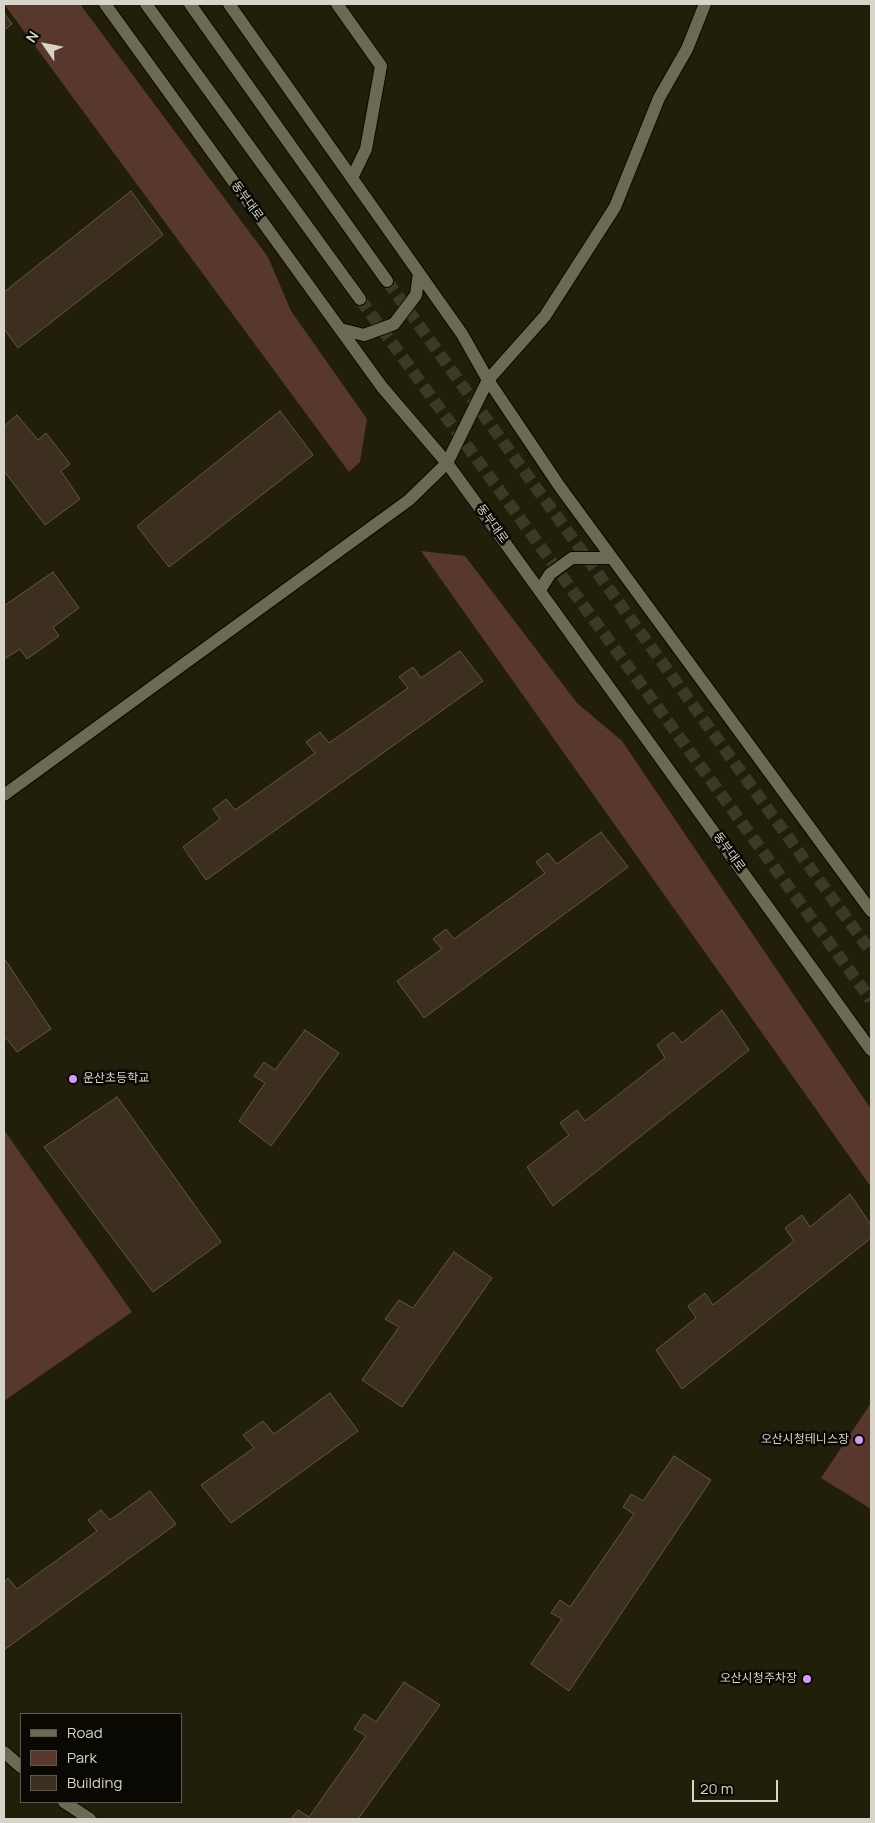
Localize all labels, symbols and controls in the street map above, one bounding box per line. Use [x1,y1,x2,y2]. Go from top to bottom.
north arrow [20,20,70,70]
text: N [21,27,43,46]
street label: 동부대로 [228,179,266,223]
street label: 동부대로 [473,502,511,546]
street label: 동부대로 [710,830,748,874]
place label: 운산초등학교 [83,1072,149,1086]
marker: 운산초등학교 [67,1073,79,1085]
place label: 오산시청테니스장 [761,1433,849,1447]
marker: 오산시청테니스장 [853,1434,865,1446]
place label: 오산시청주차장 [720,1672,797,1686]
marker: 오산시청주차장 [801,1673,813,1685]
legend [20,1713,182,1803]
text: Road [67,1722,103,1743]
text: Park [67,1747,97,1768]
scale bar [695,1770,781,1802]
text: Building [67,1772,122,1793]
text: 20 m [700,1778,733,1799]

